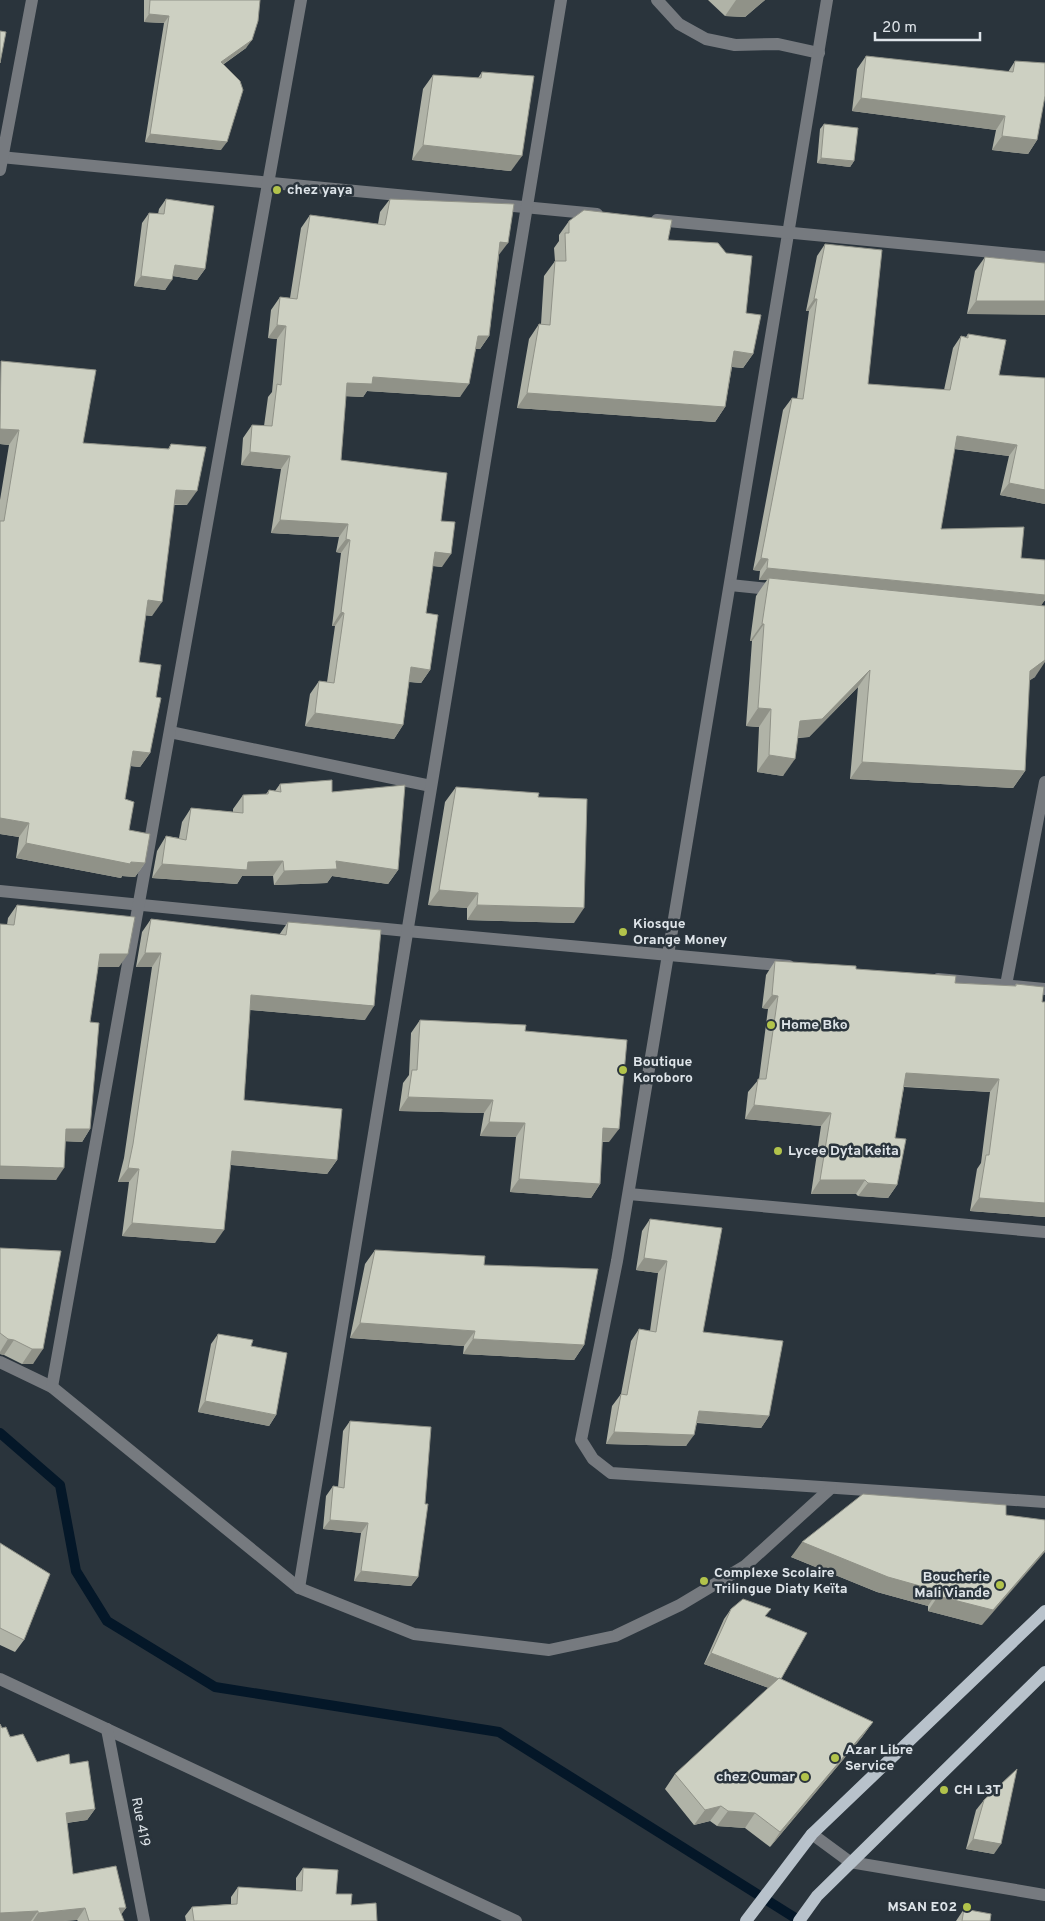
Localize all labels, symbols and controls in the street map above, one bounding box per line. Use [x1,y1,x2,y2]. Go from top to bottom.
scale bar [875,10,980,42]
text: 20 m [882,19,917,38]
place label: chez yaya [287,182,352,199]
marker: chez yaya [271,184,283,196]
place label: Kiosque Orange Money [633,916,727,949]
marker: Kiosque Orange Money [617,926,629,938]
place label: Home Bko [781,1017,848,1034]
marker: Home Bko [765,1019,777,1031]
place label: Boutique Koroboro [633,1054,693,1087]
marker: Boutique Koroboro [617,1064,629,1076]
place label: Lycee Dyta Keita [788,1143,899,1160]
marker: Lycee Dyta Keita [772,1145,784,1157]
place label: Complexe Scolaire Trilingue Diaty Keïta [714,1565,848,1598]
place label: Boucherie Mali Viande [914,1569,990,1602]
marker: Complexe Scolaire Trilingue Diaty Keïta [698,1575,710,1587]
marker: Boucherie Mali Viande [994,1579,1006,1591]
place label: Azar Libre Service [845,1742,913,1775]
marker: Azar Libre Service [829,1752,841,1764]
place label: chez Oumar [716,1769,795,1786]
marker: chez Oumar [799,1771,811,1783]
place label: CH L3T [954,1782,1001,1799]
marker: CH L3T [938,1784,950,1796]
street label: Rue 419 [127,1796,153,1848]
place label: MSAN E02 [887,1899,957,1916]
marker: MSAN E02 [961,1901,973,1913]

